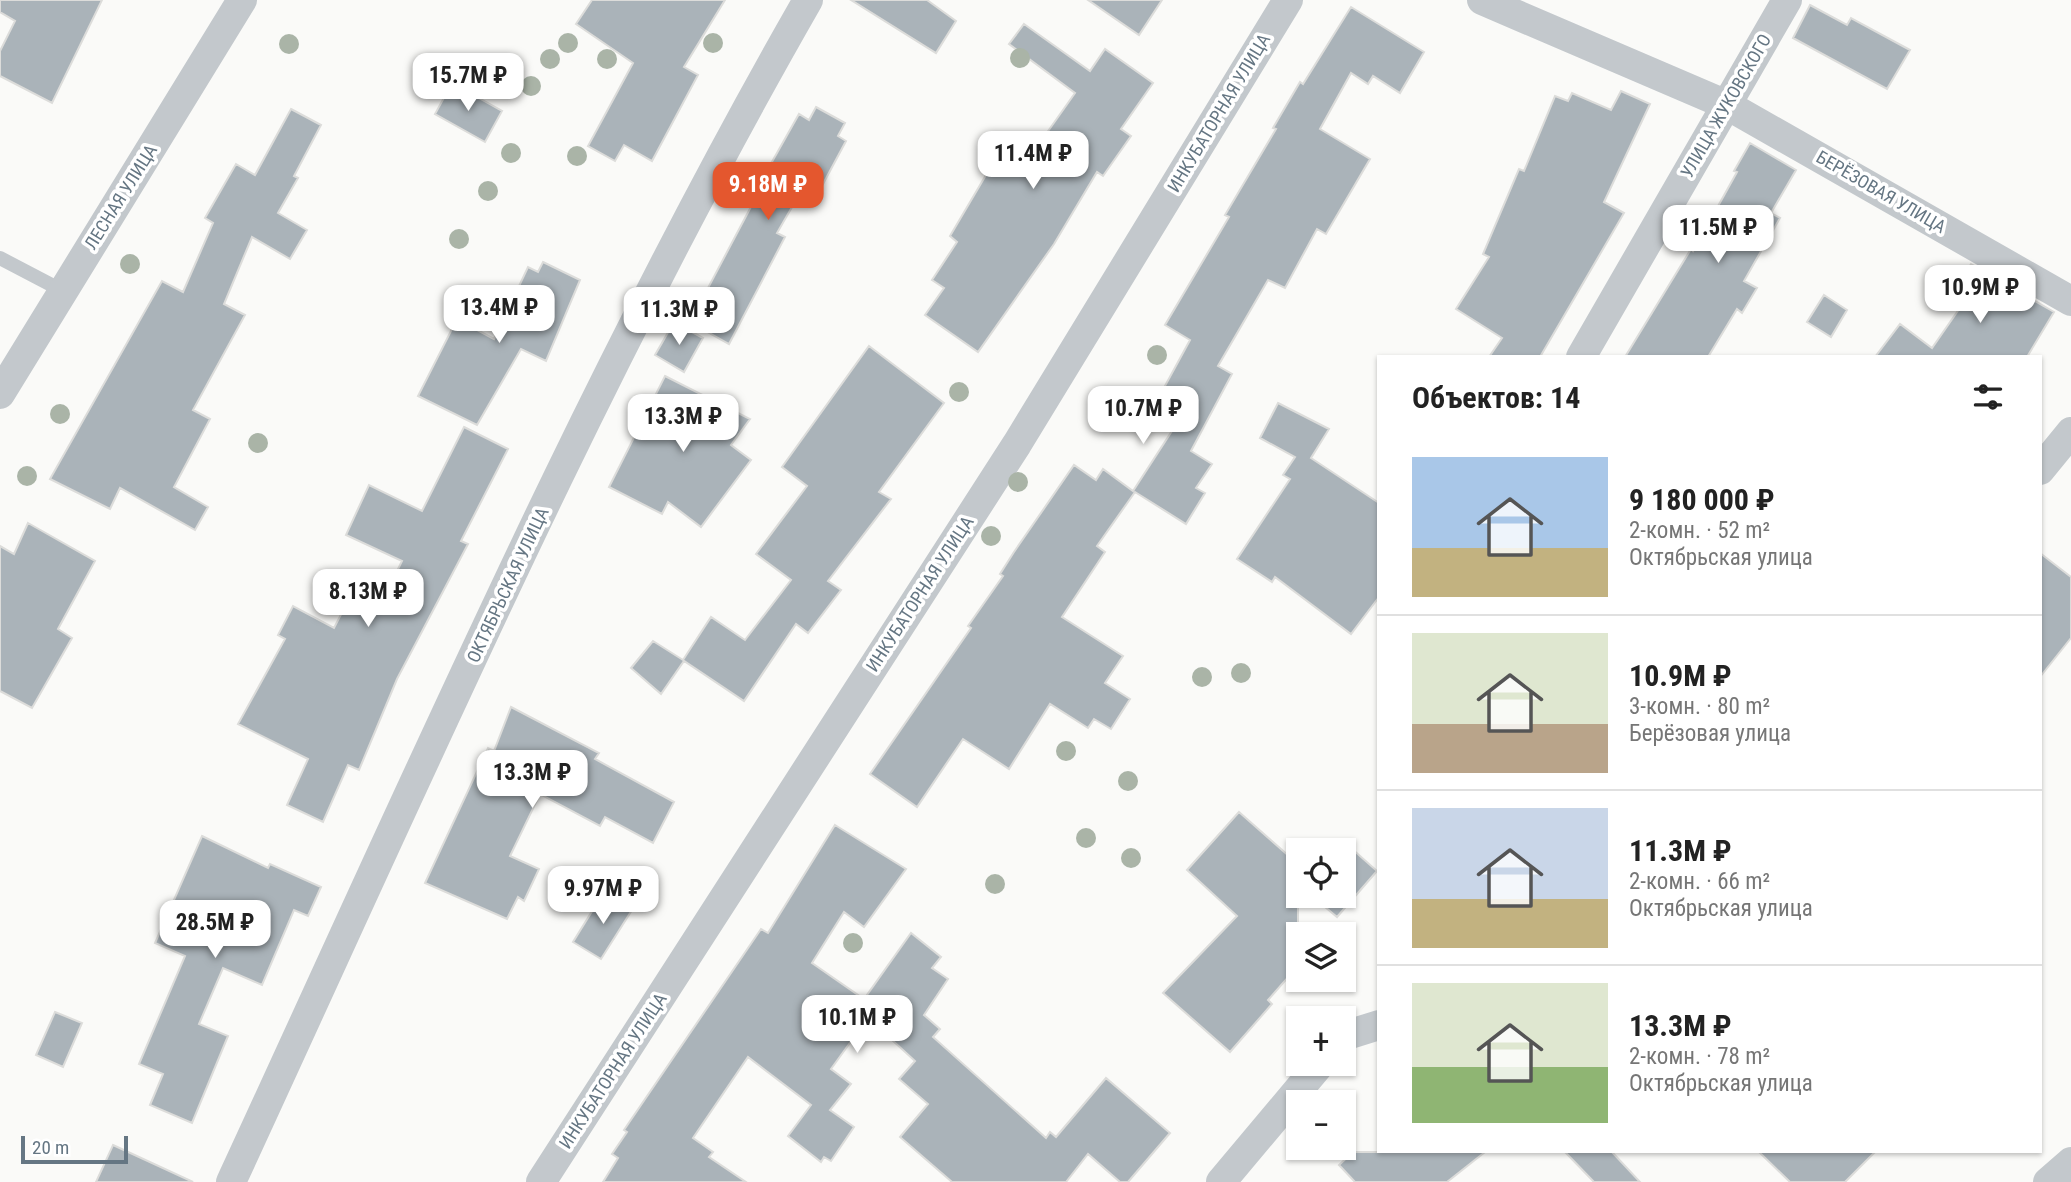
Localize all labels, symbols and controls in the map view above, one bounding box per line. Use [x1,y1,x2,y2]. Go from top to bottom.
street label: ИНКУБАТОРНАЯ УЛИЦА [1163,29,1274,196]
street label: УЛИЦА ЖУКОВСКОГО [1676,30,1775,181]
pin: 15.7M ₽ [403,54,533,113]
text: 15.7M ₽ [429,62,507,89]
pin: 11.4M ₽ [968,132,1098,191]
street label: ЛЕСНАЯ УЛИЦА [80,140,162,253]
text: 11.4M ₽ [994,140,1072,167]
street label: БЕРЁЗОВАЯ УЛИЦА [1813,146,1950,237]
pin: 9.18M ₽ [703,162,833,222]
text: 9.18M ₽ [729,171,807,198]
pin: 11.5M ₽ [1653,205,1783,265]
text: 11.5M ₽ [1679,214,1757,241]
pin: 10.9M ₽ [1915,266,2045,325]
text: 10.9M ₽ [1941,274,2019,301]
pin: 13.4M ₽ [434,286,564,345]
pin: 11.3M ₽ [614,288,744,347]
text: 13.4M ₽ [460,294,538,321]
text: 11.3M ₽ [640,296,718,323]
icon: filters [1969,378,2007,416]
text: Объектов: 14 [1412,380,1580,415]
pin: 10.7M ₽ [1078,386,1208,446]
pin: 13.3M ₽ [618,394,748,454]
text: 10.7M ₽ [1104,395,1182,422]
text: 13.3M ₽ [644,403,722,430]
text: 9 180 000 ₽ [1629,482,1775,517]
icon: home [1468,485,1552,569]
street label: ОКТЯБРЬСКАЯ УЛИЦА [462,503,553,666]
street label: ИНКУБАТОРНАЯ УЛИЦА [861,512,978,675]
text: 2-комн. · 52 m² [1629,517,1770,544]
text: Октябрьская улица [1629,544,1813,571]
pin: 8.13M ₽ [303,570,433,629]
text: 8.13M ₽ [329,578,407,605]
text: 10.9M ₽ [1629,658,1732,693]
icon: home [1468,661,1552,745]
text: 3-комн. · 80 m² [1629,693,1770,720]
text: Берёзовая улица [1629,720,1791,747]
pin: 13.3M ₽ [467,750,597,810]
text: 13.3M ₽ [493,759,571,786]
text: 11.3M ₽ [1629,833,1732,868]
icon: home [1468,836,1552,920]
map controls [1286,838,1356,1160]
button: locate [1286,838,1356,908]
pin: 9.97M ₽ [538,866,668,926]
text: 2-комн. · 66 m² [1629,868,1770,895]
text: 9.97M ₽ [564,875,642,902]
text: Октябрьская улица [1629,895,1813,922]
pin: 28.5M ₽ [150,900,280,960]
text: 28.5M ₽ [176,909,254,936]
button: layers [1286,922,1356,992]
street label: ИНКУБАТОРНАЯ УЛИЦА [554,989,671,1152]
pin: 10.1M ₽ [792,996,922,1055]
text: 10.1M ₽ [818,1004,896,1031]
button: + [1286,1006,1356,1076]
text: 13.3M ₽ [1629,1008,1732,1043]
icon: home [1468,1011,1552,1095]
text: 2-комн. · 78 m² [1629,1043,1770,1070]
text: Октябрьская улица [1629,1070,1813,1097]
button: − [1286,1090,1356,1160]
scale bar [21,1133,128,1165]
text: 20 m [32,1136,69,1159]

